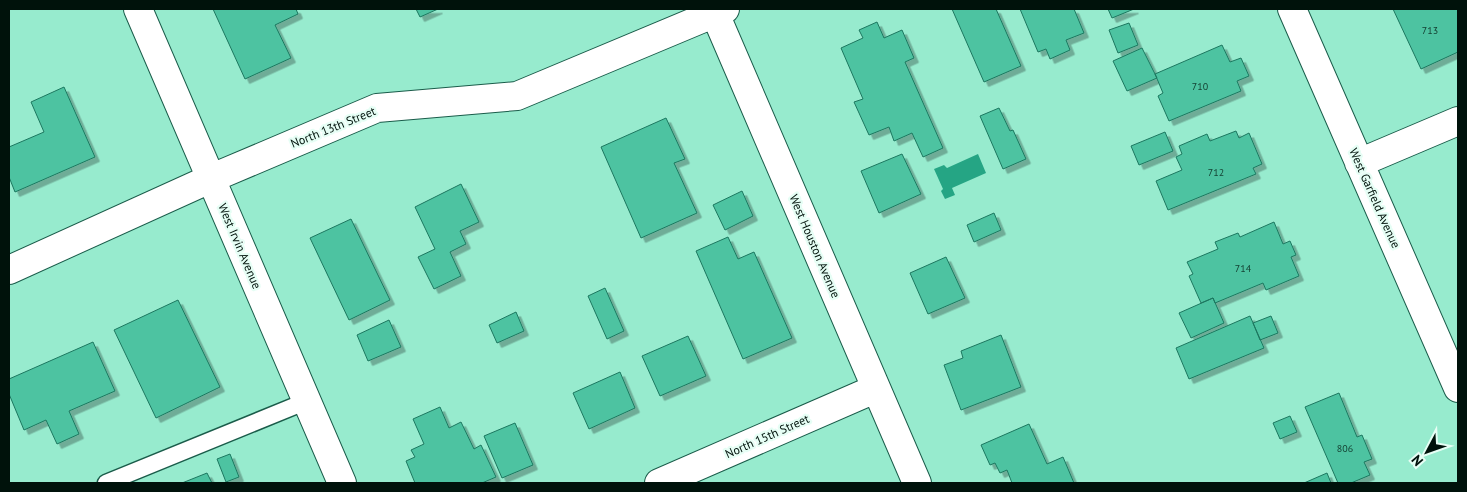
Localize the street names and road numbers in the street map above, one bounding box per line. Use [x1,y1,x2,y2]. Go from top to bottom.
street label: North 13th Street [288,103,378,151]
street label: West Garfield Avenue [1346,146,1404,250]
street label: West Houston Avenue [786,192,844,300]
street label: West Irvin Avenue [215,201,265,291]
street label: North 15th Street [723,411,811,461]

